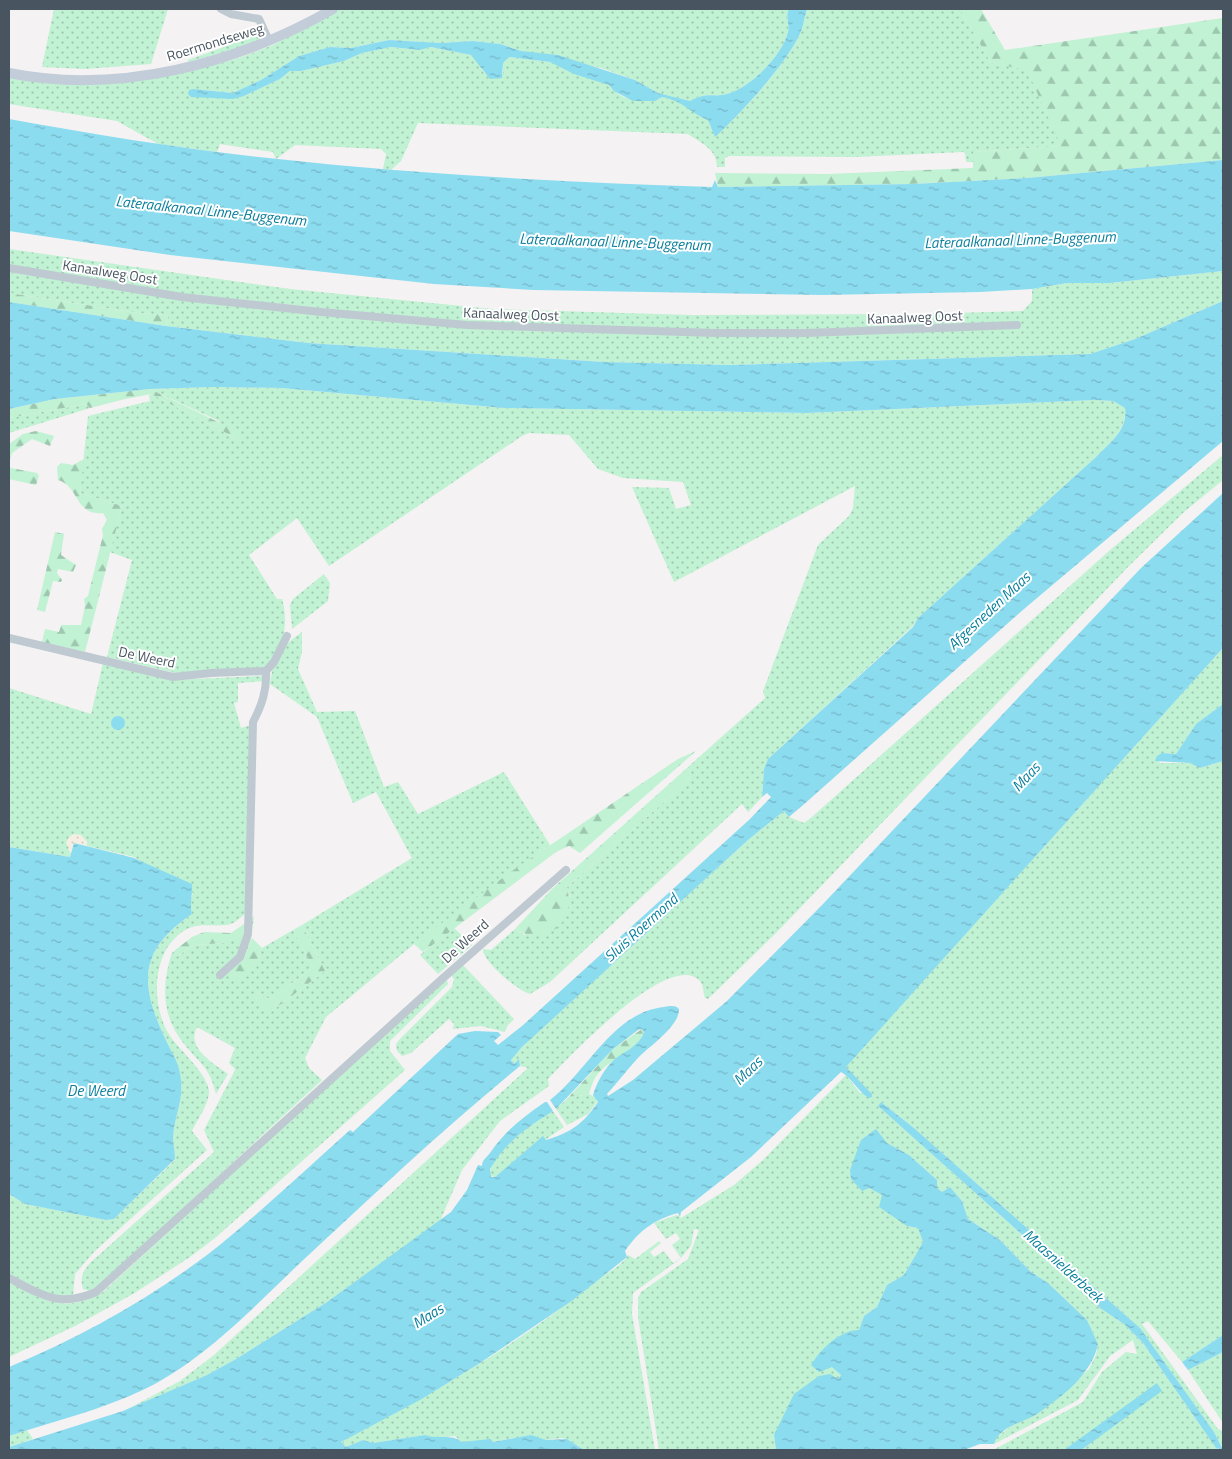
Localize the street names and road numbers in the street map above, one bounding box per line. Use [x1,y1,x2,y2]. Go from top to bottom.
street label: Roermondseweg [164,17,266,66]
street label: Kanaalweg Oost [61,254,159,289]
street label: Kanaalweg Oost [463,301,559,326]
street label: Kanaalweg Oost [867,304,963,329]
street label: De Weerd [117,640,177,673]
street label: De Weerd [436,914,493,968]

